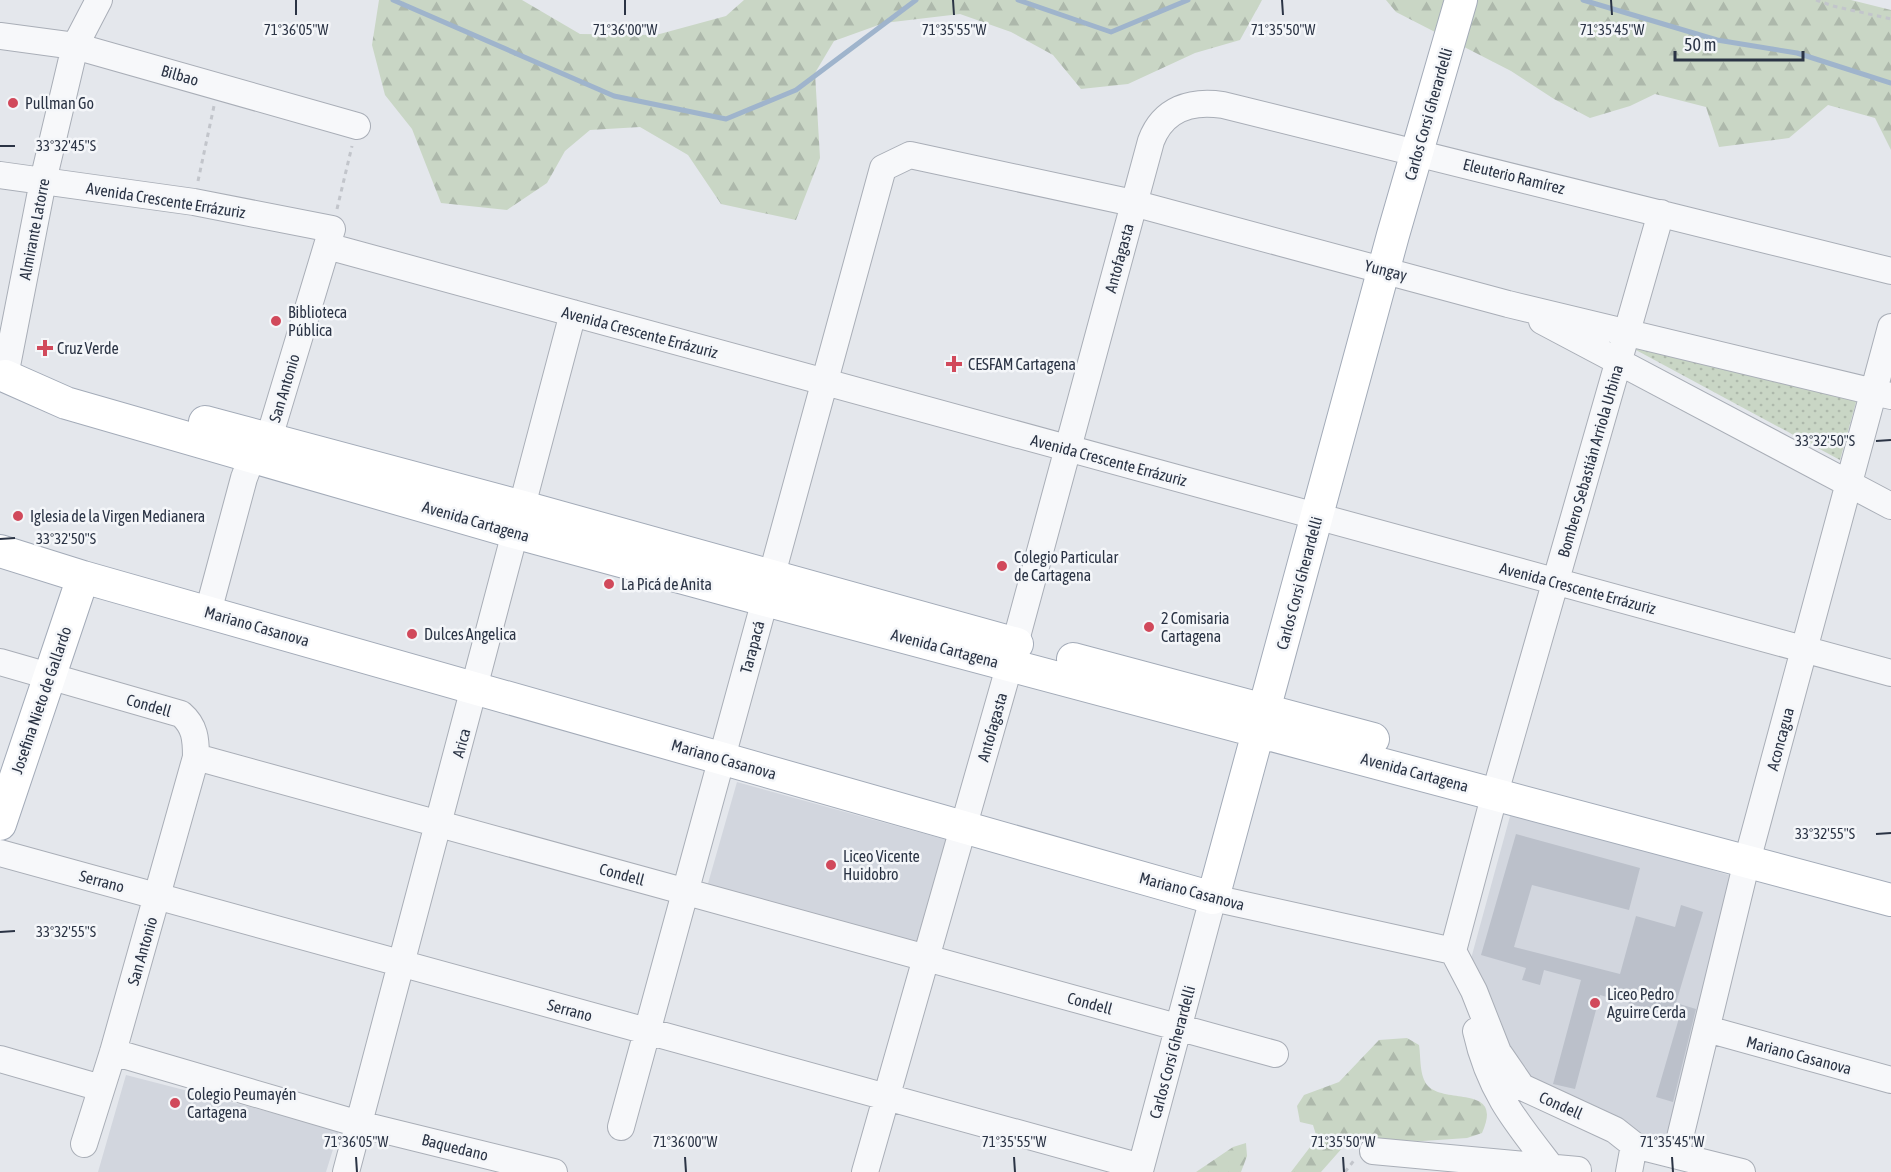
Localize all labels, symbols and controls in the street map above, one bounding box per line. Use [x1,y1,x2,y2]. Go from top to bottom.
text: 71°36'05"W [264,21,328,38]
text: 71°36'00"W [593,21,657,38]
text: 71°35'55"W [922,21,986,38]
text: 71°35'50"W [1251,21,1315,38]
text: 71°35'45"W [1580,21,1644,38]
scale bar [1675,24,1802,62]
text: 50 m [1684,34,1716,55]
street label: Carlos Corsi Gherardelli [1400,46,1456,182]
street label: Bilbao [159,61,201,89]
place label: Pullman Go [25,94,94,112]
marker: Pullman Go [6,96,20,110]
text: 33°32'45"S [36,137,96,154]
street label: Eleuterio Ramírez [1461,155,1567,197]
street label: Almirante Latorre [15,177,53,281]
street label: Avenida Crescente Errázuriz [85,179,247,222]
street label: Antofagasta [1101,221,1138,295]
street label: Yungay [1363,256,1410,285]
street label: Avenida Crescente Errázuriz [560,302,720,362]
place label: Biblioteca Pública [288,303,347,339]
marker: Biblioteca Pública [269,314,283,328]
place label: Cruz Verde [57,339,119,357]
marker: Cruz Verde [38,341,52,355]
street label: San Antonio [265,352,303,424]
marker: CESFAM Cartagena [945,355,963,373]
place label: CESFAM Cartagena [968,355,1076,374]
street label: Bombero Sebastián Arriola Urbina [1554,363,1626,559]
street label: Avenida Crescente Errázuriz [1029,430,1189,490]
text: 33°32'50"S [1795,432,1855,449]
street label: Avenida Cartagena [420,497,532,546]
place label: Iglesia de la Virgen Medianera [30,507,205,526]
marker: Iglesia de la Virgen Medianera [11,509,25,523]
street label: Carlos Corsi Gherardelli [1273,515,1325,651]
text: 33°32'50"S [36,530,96,547]
place label: Colegio Particular de Cartagena [1014,548,1118,585]
street label: Avenida Crescente Errázuriz [1498,558,1658,618]
marker: Colegio Particular de Cartagena [995,559,1009,573]
place label: La Picá de Anita [621,575,712,593]
marker: La Picá de Anita [602,577,616,591]
street label: Mariano Casanova [203,602,311,650]
place label: 2 Comisaria Cartagena [1161,609,1230,646]
street label: Tarapacá [736,619,769,675]
marker: 2 Comisaria Cartagena [1142,620,1156,634]
street label: Josefina Nieto de Gallardo [7,624,75,776]
place label: Dulces Angelica [424,625,517,644]
street label: Avenida Cartagena [889,625,1001,672]
marker: Dulces Angelica [405,627,419,641]
street label: Condell [125,690,174,720]
street label: Antofagasta [974,690,1011,764]
street label: Aconcagua [1763,706,1798,773]
street label: Arica [448,726,474,760]
street label: Mariano Casanova [670,735,778,783]
street label: Avenida Cartagena [1359,749,1471,796]
text: 33°32'55"S [1795,825,1855,842]
place label: Liceo Vicente Huidobro [843,847,920,883]
marker: Liceo Vicente Huidobro [824,858,838,872]
street label: Condell [598,859,647,889]
street label: Serrano [78,866,126,896]
street label: Mariano Casanova [1137,868,1247,914]
street label: San Antonio [124,915,160,987]
text: 33°32'55"S [36,923,96,940]
street label: Carlos Corsi Gherardelli [1146,984,1198,1120]
place label: Liceo Pedro Aguirre Cerda [1607,985,1686,1022]
street label: Condell [1066,988,1115,1018]
street label: Serrano [546,995,594,1025]
marker: Liceo Pedro Aguirre Cerda [1588,996,1602,1010]
street label: Mariano Casanova [1744,1032,1854,1078]
place label: Colegio Peumayén Cartagena [187,1085,296,1122]
street label: Condell [1536,1087,1586,1123]
marker: Colegio Peumayén Cartagena [168,1096,182,1110]
street label: Baquedano [420,1130,490,1165]
text: 71°36'05"W [324,1133,388,1150]
text: 71°36'00"W [653,1133,717,1150]
text: 71°35'55"W [982,1133,1046,1150]
text: 71°35'50"W [1311,1133,1375,1150]
text: 71°35'45"W [1640,1133,1704,1150]

